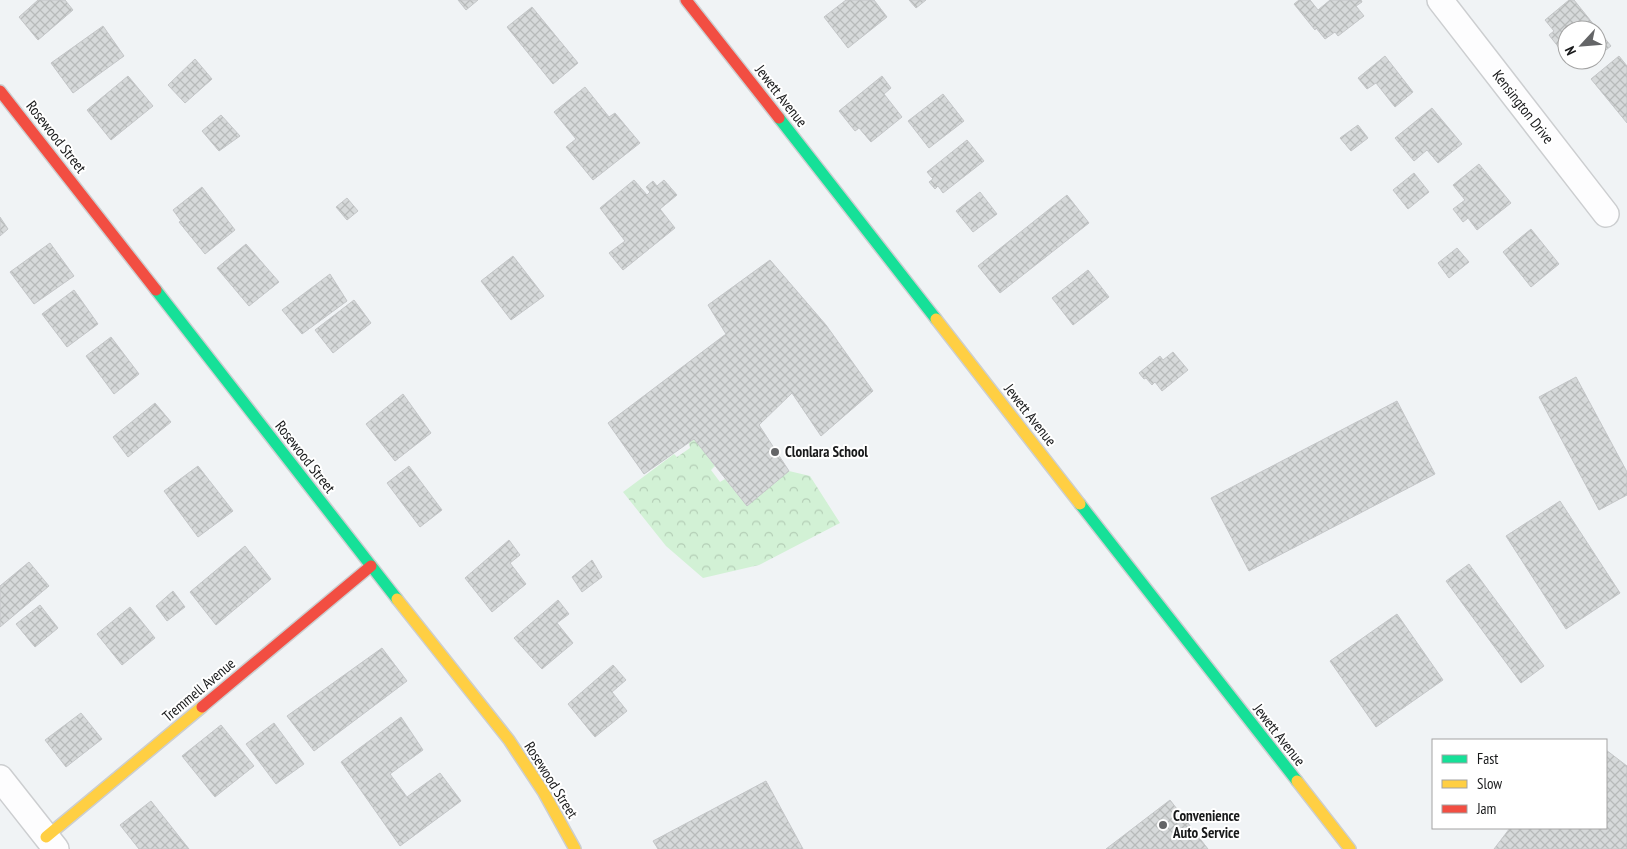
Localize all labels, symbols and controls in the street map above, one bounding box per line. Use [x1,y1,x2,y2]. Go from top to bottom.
north arrow [1557,20,1607,70]
text: N [1561,43,1580,58]
street label: Jewett Avenue [751,60,812,131]
street label: Kensington Drive [1489,66,1558,147]
street label: Rosewood Street [22,97,91,177]
street label: Jewett Avenue [1000,379,1061,450]
street label: Rosewood Street [271,417,340,497]
place label: Clonlara School [785,442,868,461]
marker: Clonlara School [769,446,781,458]
street label: Tremmell Avenue [158,654,239,726]
street label: Jewett Avenue [1249,699,1310,770]
street label: Rosewood Street [520,738,582,822]
legend [1432,739,1607,829]
text: Fast [1477,749,1498,768]
text: Slow [1477,774,1502,793]
text: Jam [1476,799,1496,818]
place label: Convenience Auto Service [1172,806,1240,842]
marker: Convenience Auto Service [1157,819,1169,831]

